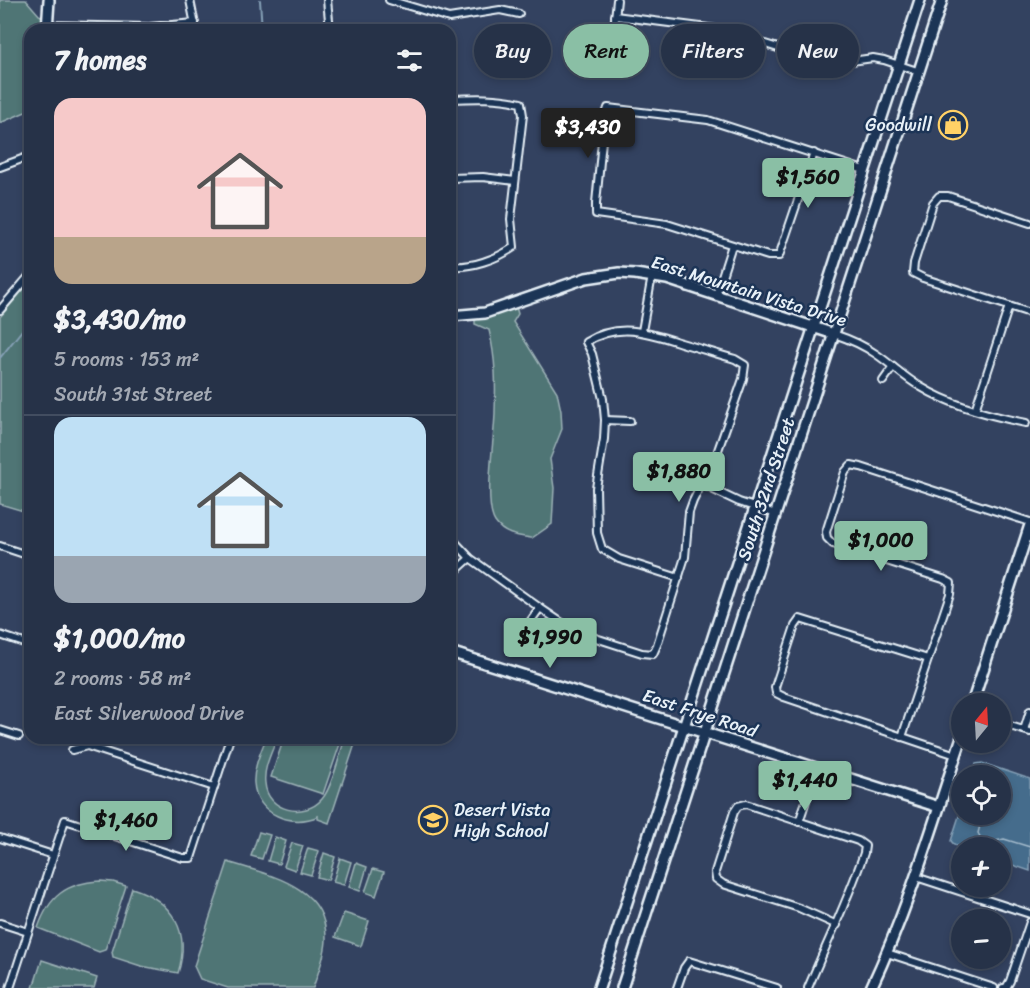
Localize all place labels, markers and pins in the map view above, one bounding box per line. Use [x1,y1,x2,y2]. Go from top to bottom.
pin: $3,430 [539,108,637,159]
place label: Goodwill [865,109,933,141]
shop icon: Goodwill [937,109,969,141]
pin: $1,560 [759,158,857,209]
pin: $1,880 [630,452,728,503]
pin: $1,000 [832,521,930,572]
pin: $1,990 [501,618,599,669]
pin: $1,440 [756,761,854,812]
place label: Desert Vista High School [454,794,551,847]
pin: $1,460 [77,801,175,852]
school or university icon: Desert Vista High School [417,804,449,836]

